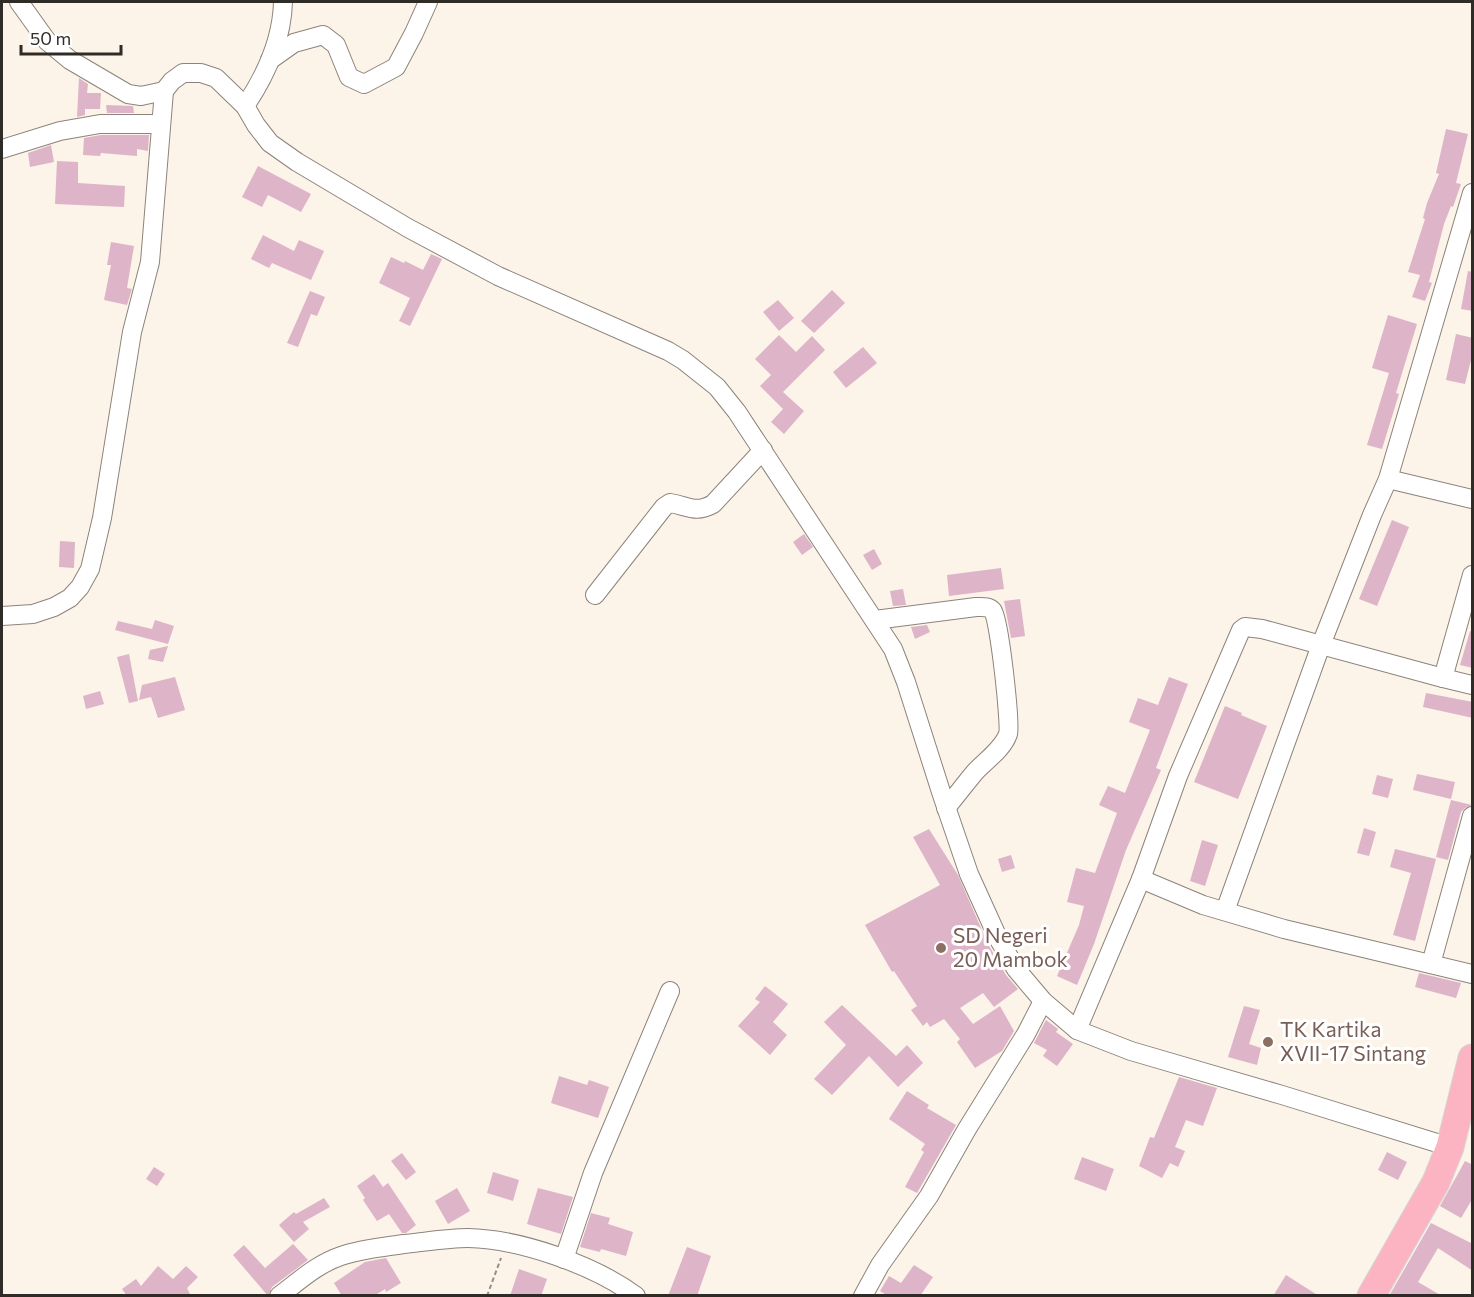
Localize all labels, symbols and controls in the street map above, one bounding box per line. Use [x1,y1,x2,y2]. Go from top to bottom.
scale bar [21,18,122,56]
text: 50 m [30,27,71,49]
place label: SD Negeri 20 Mambok [953,922,1068,971]
marker: SD Negeri 20 Mambok [934,941,948,955]
place label: TK Kartika XVII-17 Sintang [1280,1016,1426,1065]
marker: TK Kartika XVII-17 Sintang [1261,1035,1275,1049]

